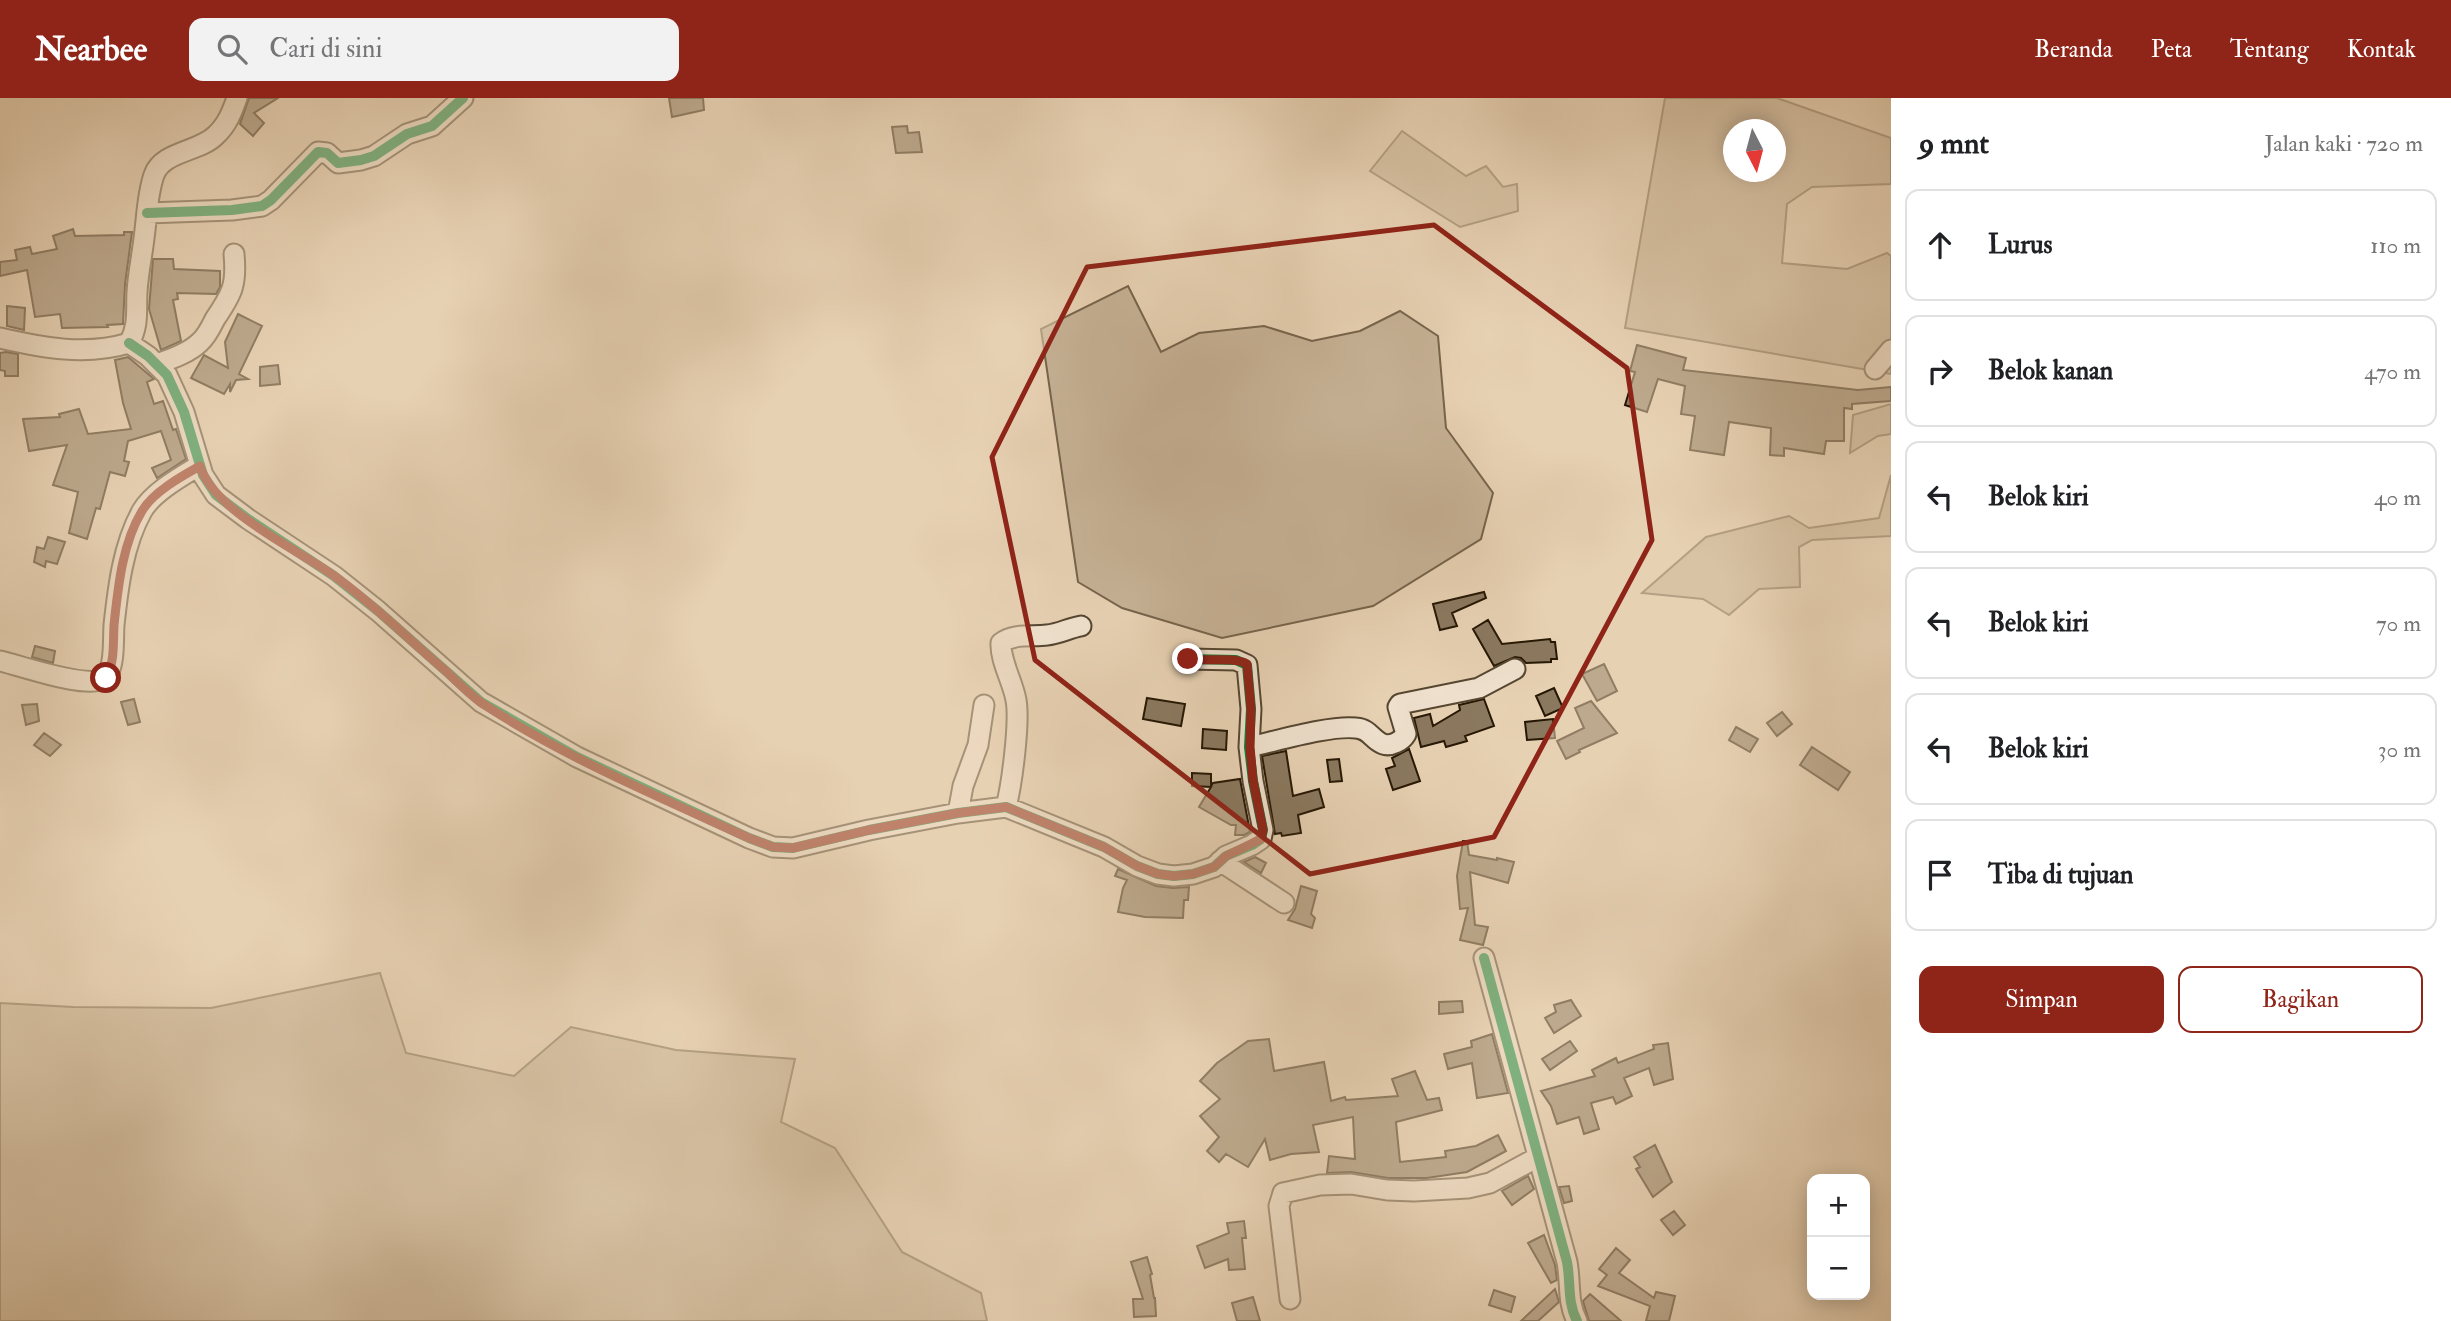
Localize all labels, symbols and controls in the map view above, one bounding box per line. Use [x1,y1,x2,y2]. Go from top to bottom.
search box [189,18,679,81]
text: Nearbee [35,29,147,70]
icon: search [213,30,251,68]
text: Cari di sini [269,33,382,65]
text: Beranda [2034,34,2113,65]
text: Peta [2151,34,2192,65]
text: Tentang [2230,34,2309,65]
text: Kontak [2347,34,2416,65]
north arrow [1723,119,1786,182]
text: 9 mnt [1919,125,1989,162]
text: Jalan kaki · 720 m [2264,129,2423,158]
icon: ahead [1921,226,1959,264]
text: Lurus [1988,229,2052,261]
text: 110 m [2370,231,2421,260]
icon: right [1921,352,1959,390]
text: Belok kanan [1988,355,2113,387]
text: 470 m [2364,357,2421,386]
icon: left [1921,478,1959,516]
text: Belok kiri [1988,481,2089,513]
text: 40 m [2374,483,2421,512]
icon: left [1921,604,1959,642]
text: Belok kiri [1988,607,2089,639]
text: 70 m [2376,609,2421,638]
route end [1172,643,1203,674]
route start [90,662,121,693]
icon: left [1921,730,1959,768]
text: Belok kiri [1988,733,2089,765]
text: 30 m [2378,735,2421,764]
icon: arrive [1921,856,1959,894]
text: Tiba di tujuan [1988,859,2133,891]
button: Simpan [1919,966,2164,1033]
button: Bagikan [2178,966,2423,1033]
map controls [1807,1174,1870,1300]
button: + [1807,1174,1870,1237]
button: − [1807,1237,1870,1300]

